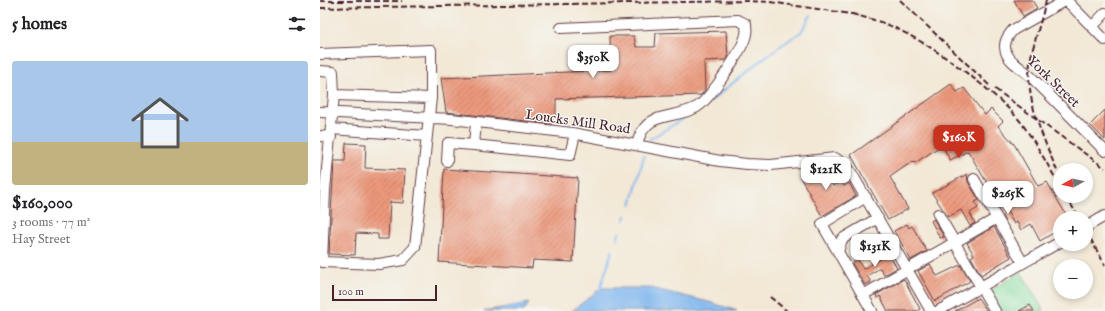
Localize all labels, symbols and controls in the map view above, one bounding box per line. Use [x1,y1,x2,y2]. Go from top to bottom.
icon: filters [286,13,308,35]
text: 5 homes [12,14,67,35]
pin: $350K [565,45,621,79]
text: $350K [577,49,609,66]
street label: York Street [1023,52,1084,111]
icon: home [124,87,196,159]
street label: Loucks Mill Road [524,106,632,138]
pin: $160K [931,125,987,159]
text: $160K [942,129,976,146]
pin: $121K [798,157,854,191]
text: $121K [810,161,842,178]
north arrow [1053,163,1093,203]
map controls [1053,163,1093,299]
pin: $265K [980,181,1036,215]
text: $265K [992,185,1024,202]
text: $160,000 [12,193,73,214]
button: + [1053,211,1093,251]
text: 3 rooms · 77 m² [12,214,90,231]
text: Hay Street [12,231,70,248]
pin: $131K [847,234,903,268]
text: $131K [859,238,891,255]
button: − [1053,259,1093,299]
scale bar [332,283,437,302]
text: 100 m [338,285,364,299]

